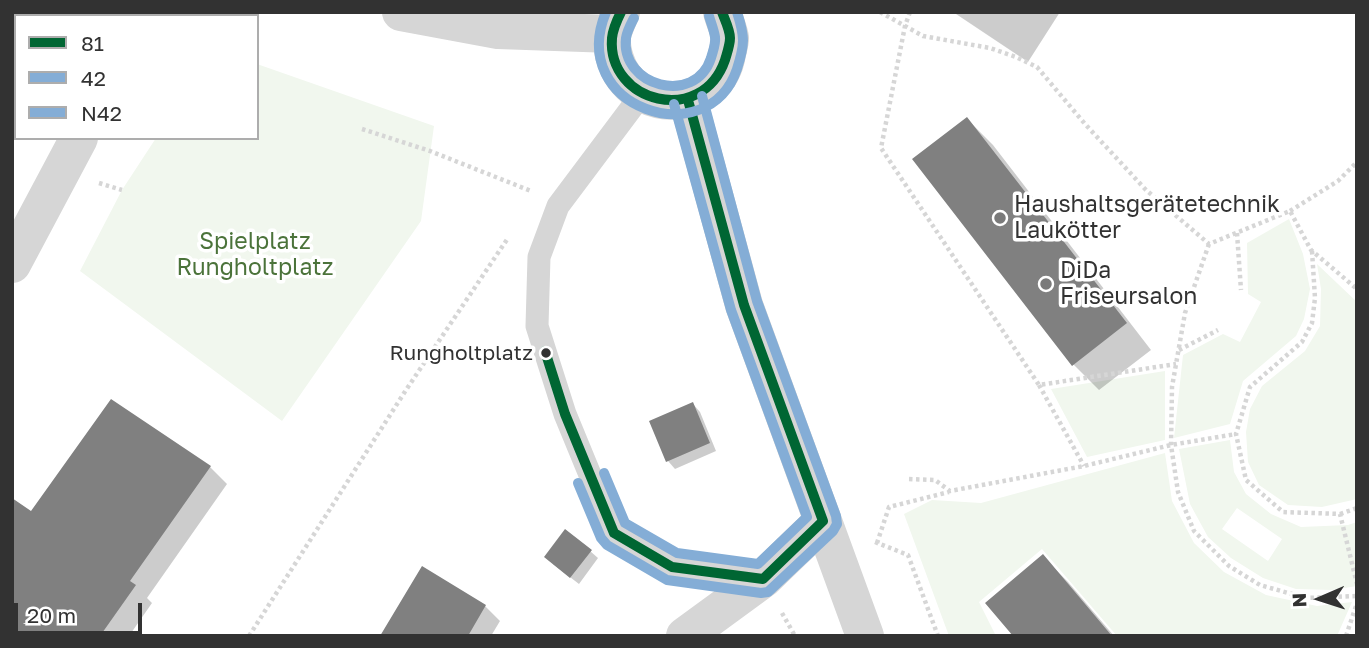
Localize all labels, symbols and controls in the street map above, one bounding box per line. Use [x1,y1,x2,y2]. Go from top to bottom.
legend [14,14,259,140]
text: 81 [81,30,104,56]
text: 42 [81,65,106,91]
text: N42 [81,100,122,126]
place label: Haushaltsgerätetechnik Laukötter [1014,191,1280,245]
marker: Haushaltsgerätetechnik Laukötter [992,210,1008,226]
park label: Spielplatz Rungholtplatz [176,228,334,282]
place label: DiDa Friseursalon [1060,257,1197,311]
marker: DiDa Friseursalon [1038,276,1054,292]
place label: Rungholtplatz [390,340,533,366]
marker: Rungholtplatz [539,346,553,360]
north arrow [1285,564,1355,634]
scale bar [18,588,145,632]
text: N [1287,592,1310,608]
text: 20 m [27,602,76,628]

